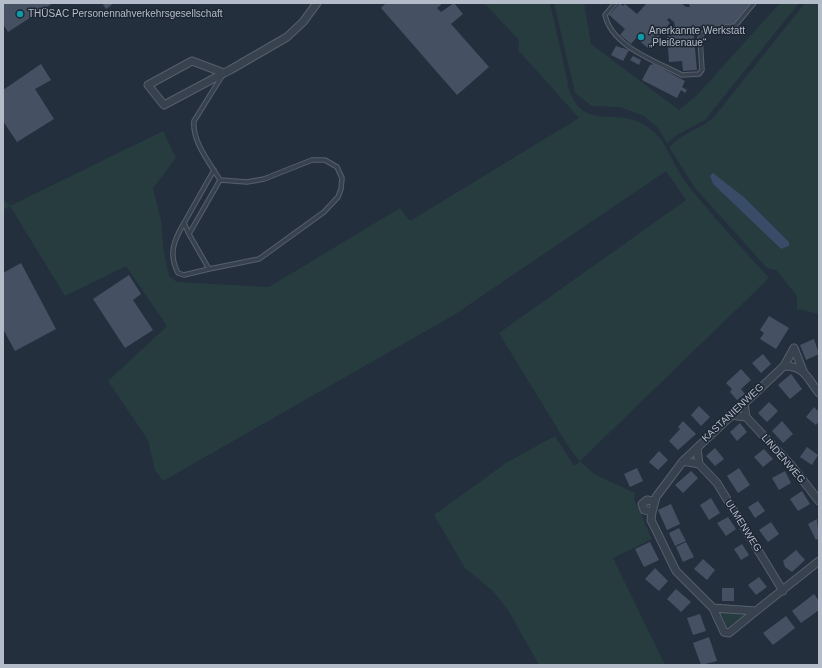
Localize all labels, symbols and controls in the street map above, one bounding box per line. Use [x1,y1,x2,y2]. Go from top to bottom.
place label: THÜSAC Personennahverkehrsgesellschaft [28,8,223,20]
marker: THÜSAC Personennahverkehrsgesellschaft [15,9,25,19]
place label: Anerkannte Werkstatt „Pleißenaue“ [649,25,745,48]
marker: Anerkannte Werkstatt „Pleißenaue“ [636,32,646,42]
street label: KASTANIENWEG [700,381,766,445]
street label: LINDENWEG [759,432,807,486]
street label: ULMENWEG [722,498,764,554]

